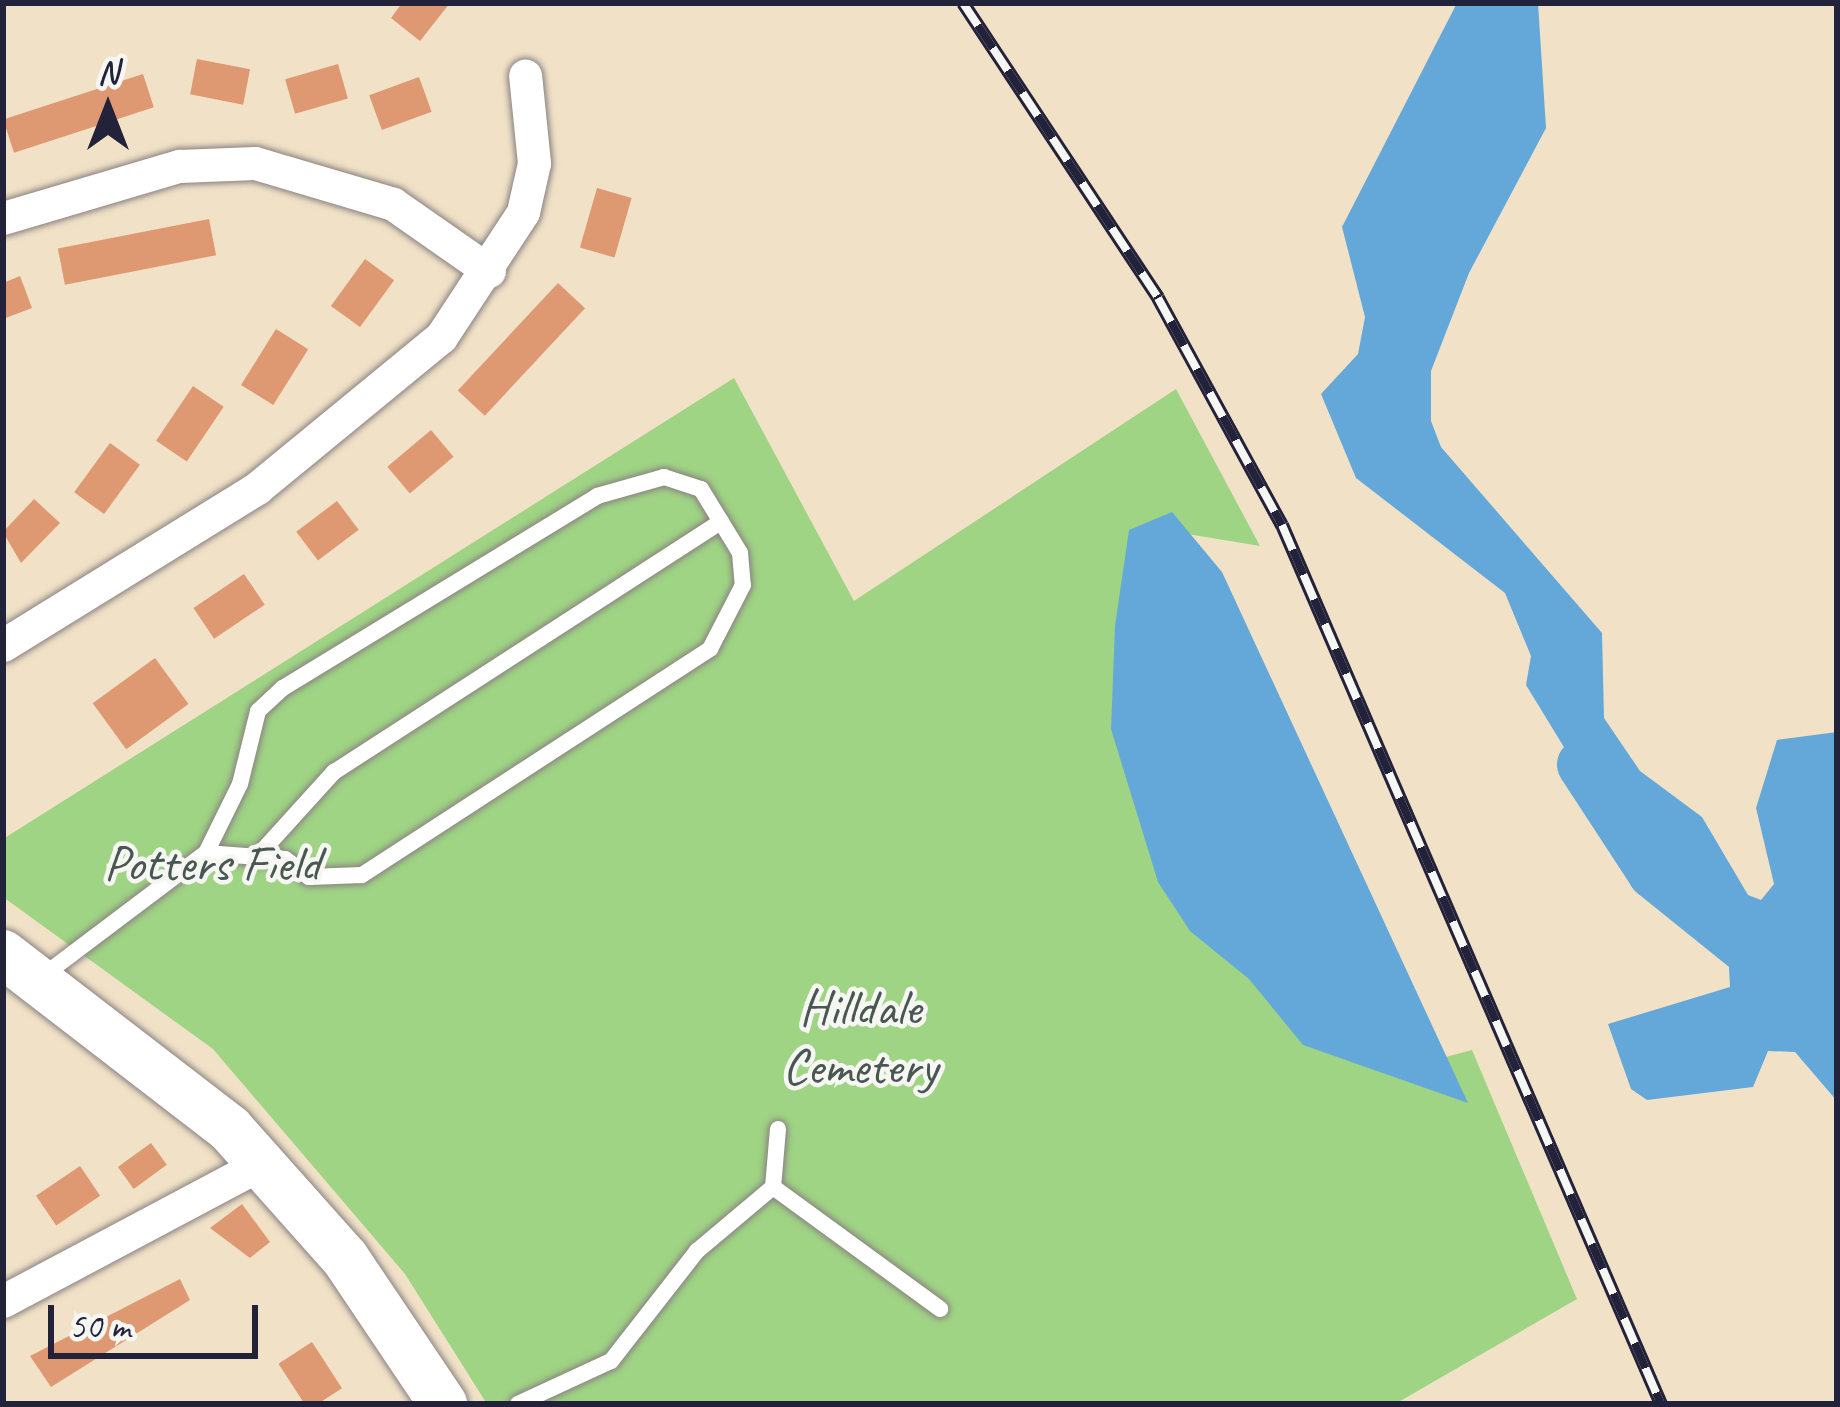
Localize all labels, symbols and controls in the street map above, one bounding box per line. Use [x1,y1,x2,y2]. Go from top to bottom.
north arrow [48,48,168,168]
text: N [98,51,118,93]
park label: Potters Field [103,832,321,894]
park label: Hilldale Cemetery [783,977,937,1097]
scale bar [54,1281,264,1355]
text: 50 m [69,1303,130,1349]

